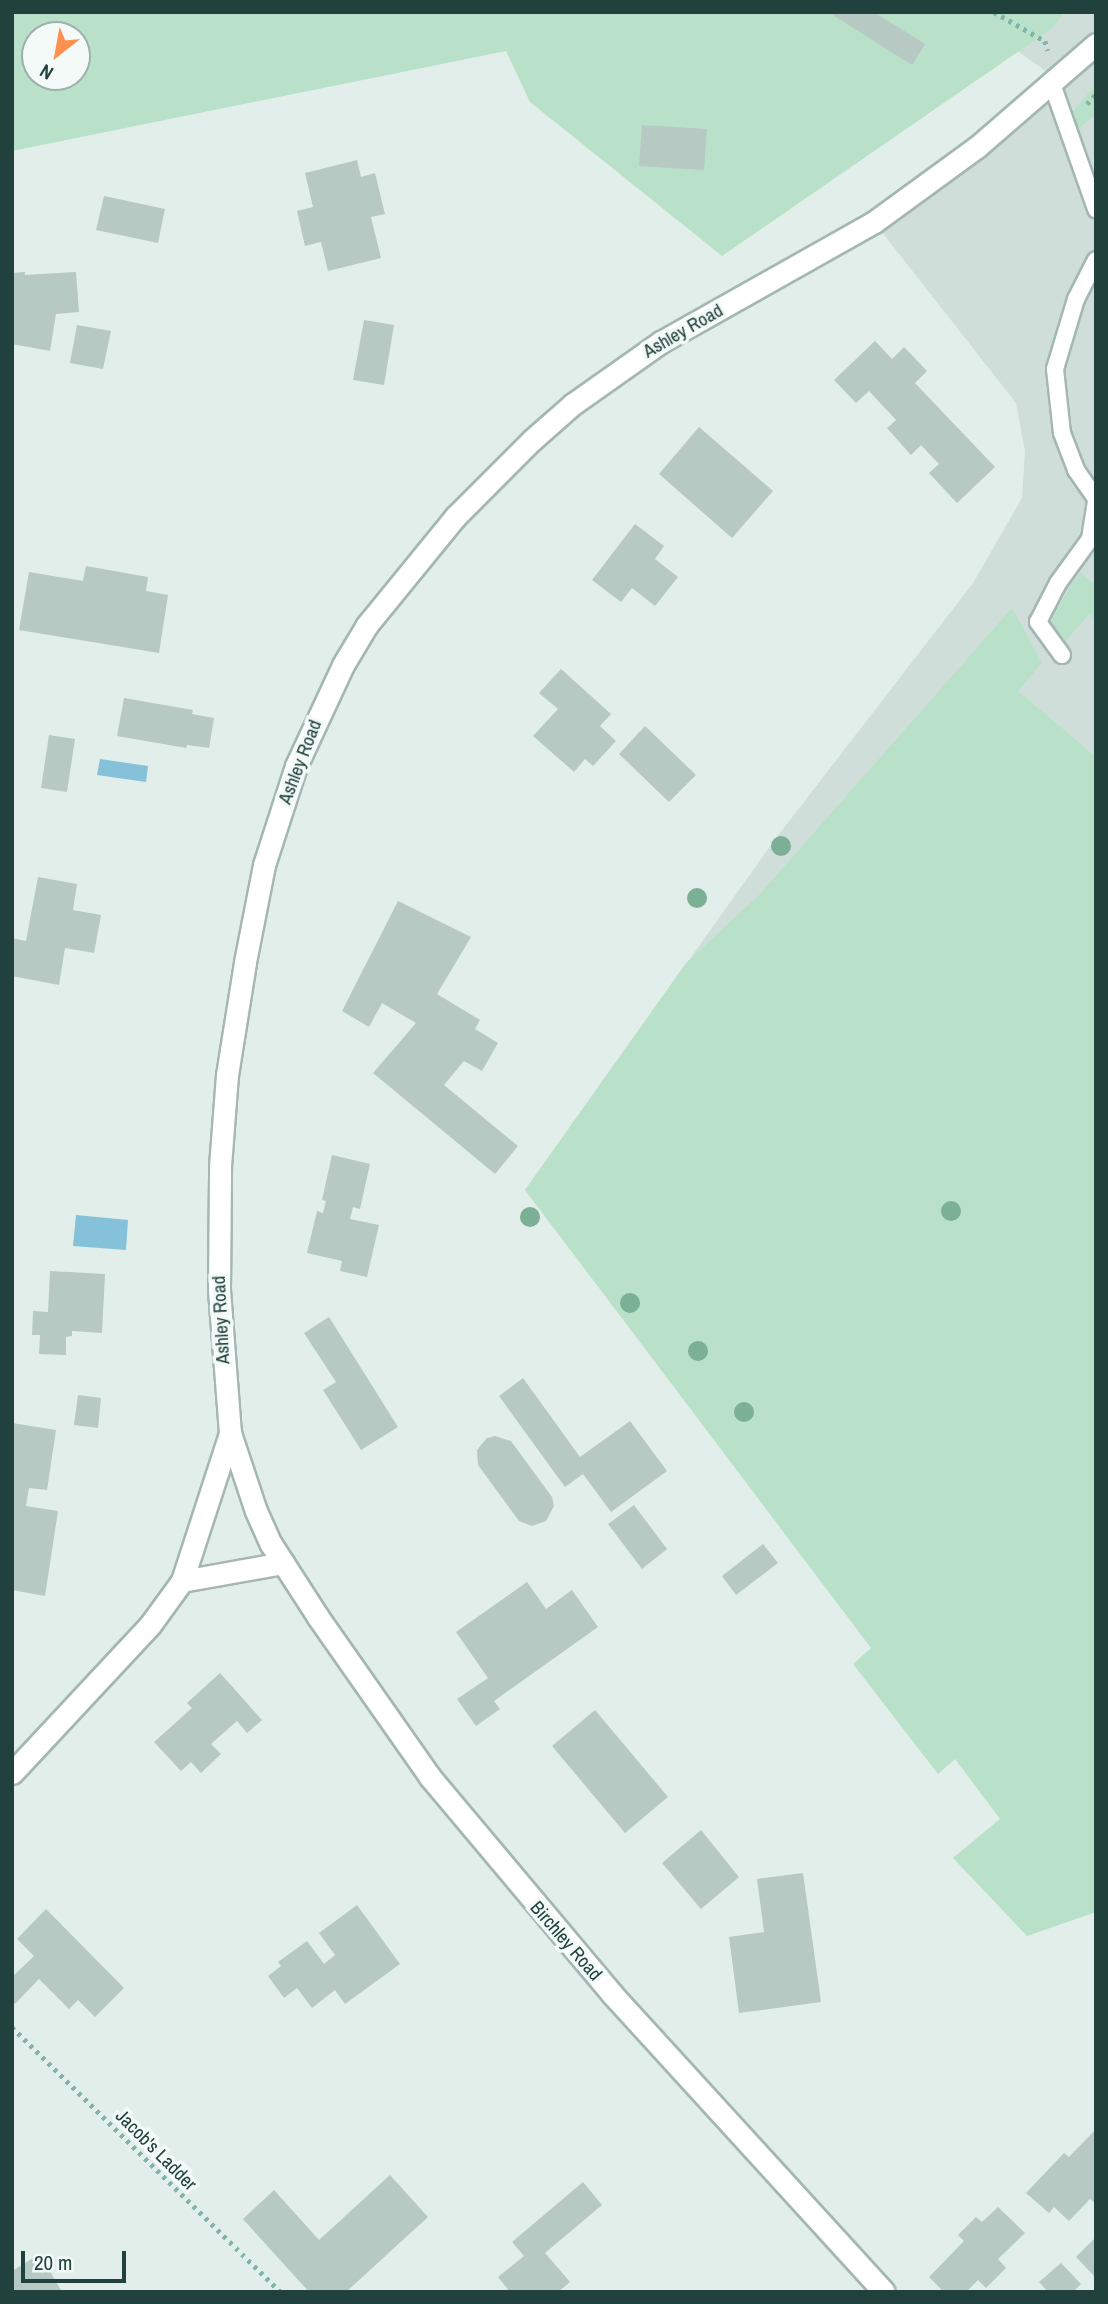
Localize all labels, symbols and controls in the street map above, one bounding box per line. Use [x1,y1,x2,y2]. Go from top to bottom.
north arrow [21,21,91,91]
text: N [35,58,58,86]
street label: Ashley Road [639,299,727,363]
street label: Ashley Road [274,717,326,807]
street label: Ashley Road [207,1275,235,1365]
street label: Birchley Road [525,1897,607,1985]
street label: Jacob's Ladder [111,2105,201,2195]
scale bar [24,2238,130,2282]
text: 20 m [34,2248,72,2277]

